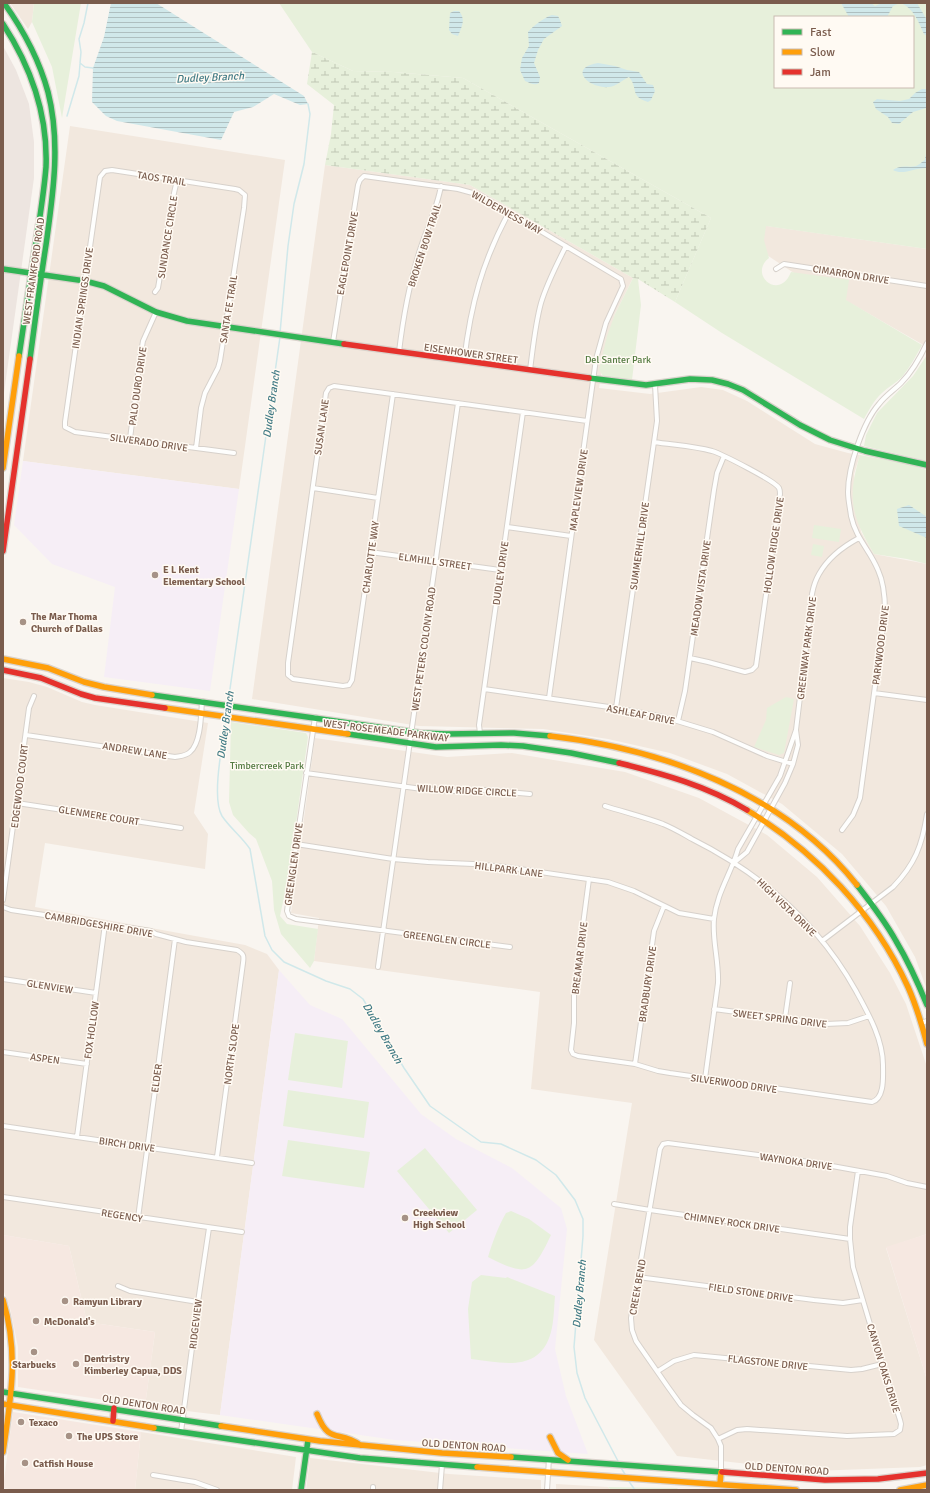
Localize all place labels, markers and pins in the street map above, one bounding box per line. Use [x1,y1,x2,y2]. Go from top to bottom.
place label: E L Kent Elementary School [163,564,245,588]
marker: E L Kent Elementary School [150,570,160,580]
place label: The Mar Thoma Church of Dallas [31,611,103,635]
marker: The Mar Thoma Church of Dallas [18,617,28,627]
place label: Creekview High School [413,1207,465,1231]
marker: Creekview High School [400,1213,410,1223]
marker: Ramyun Library [60,1296,70,1306]
place label: Ramyun Library [73,1296,142,1308]
marker: McDonald's [31,1316,41,1326]
place label: McDonald's [44,1316,95,1328]
marker: Starbucks [29,1347,39,1357]
place label: Dentristry Kimberley Capua, DDS [84,1353,182,1377]
place label: Starbucks [12,1359,56,1371]
marker: Dentristry Kimberley Capua, DDS [71,1359,81,1369]
marker: Texaco [16,1417,26,1427]
place label: Texaco [29,1417,58,1429]
marker: The UPS Store [64,1431,74,1441]
place label: The UPS Store [77,1431,138,1443]
marker: Catfish House [20,1458,30,1468]
place label: Catfish House [33,1458,93,1470]

